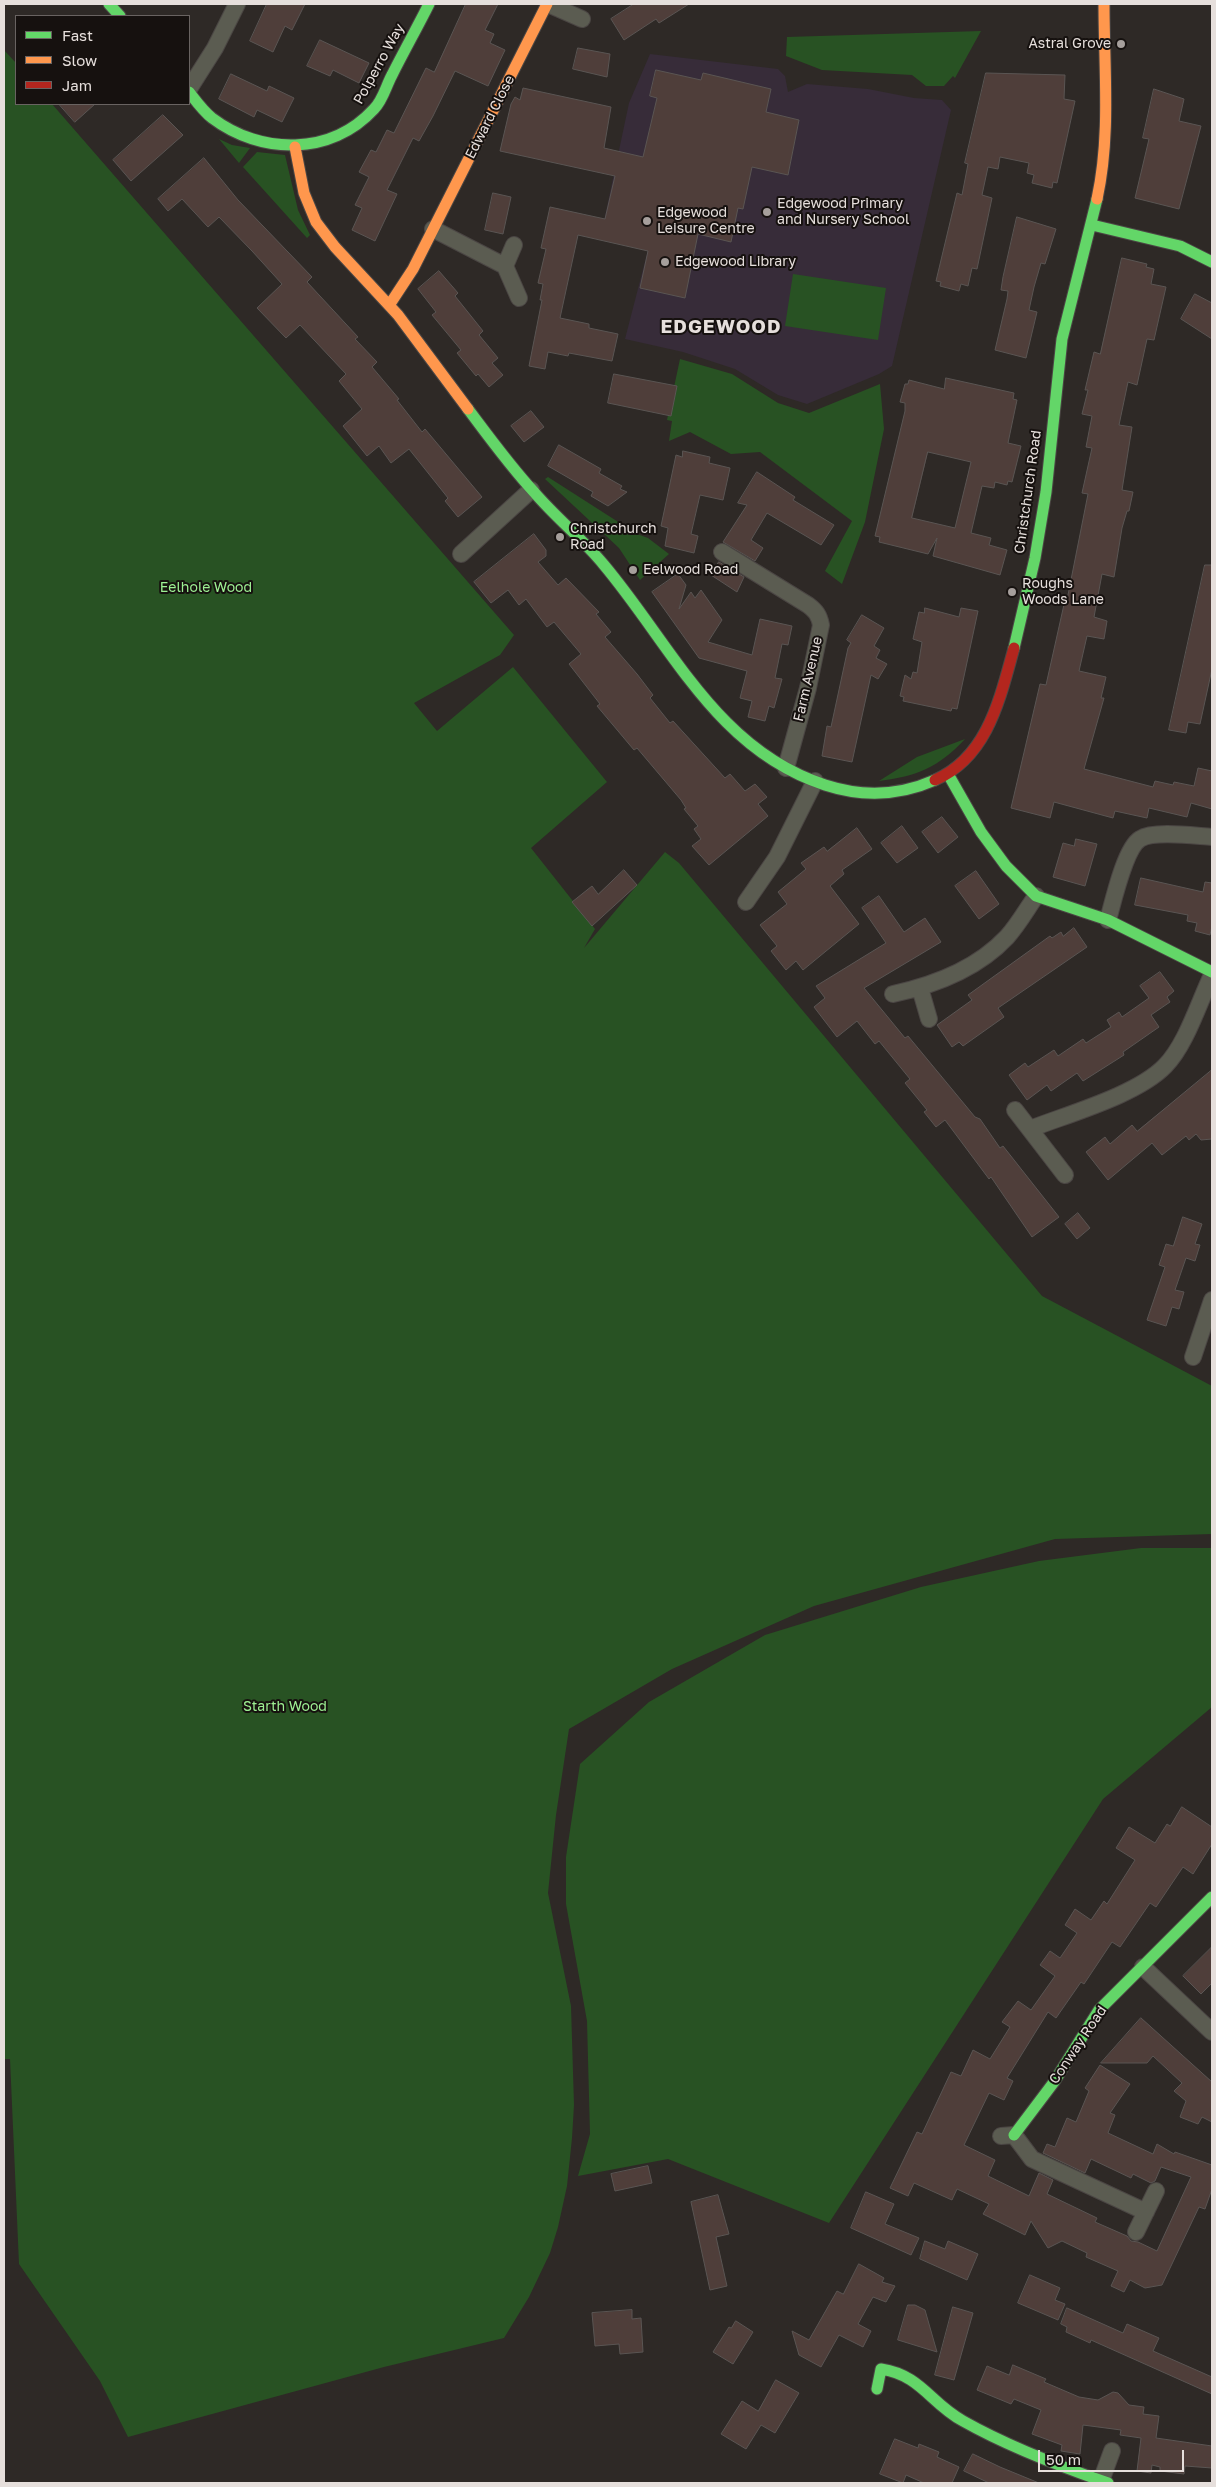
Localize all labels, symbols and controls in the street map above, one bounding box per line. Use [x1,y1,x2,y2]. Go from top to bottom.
legend [15,15,190,105]
street label: Polperro Way [350,21,408,107]
text: Fast [62,26,93,44]
place label: Astral Grove [1028,36,1111,52]
marker: Astral Grove [1115,38,1127,50]
text: Slow [62,51,97,69]
street label: Edward Close [462,73,518,161]
text: Jam [62,76,92,94]
place label: Edgewood Primary and Nursery School [777,196,909,228]
place label: Edgewood Leisure Centre [657,205,755,238]
marker: Edgewood Primary and Nursery School [761,206,773,218]
marker: Edgewood Leisure Centre [641,215,653,227]
place label: Edgewood Library [675,254,796,270]
marker: Edgewood Library [659,256,671,268]
district label: EDGEWOOD [659,316,783,338]
street label: Christchurch Road [1011,429,1045,555]
place label: Christchurch Road [570,521,657,554]
marker: Christchurch Road [554,531,566,543]
place label: Eelwood Road [643,562,738,578]
marker: Eelwood Road [627,564,639,576]
place label: Roughs Woods Lane [1022,576,1104,608]
park label: Eelhole Wood [160,580,252,596]
marker: Roughs Woods Lane [1006,586,1018,598]
street label: Farm Avenue [790,635,826,723]
park label: Starth Wood [243,1699,327,1715]
street label: Conway Road [1046,2003,1110,2087]
scale bar [1041,2440,1187,2472]
text: 50 m [1046,2450,1081,2468]

